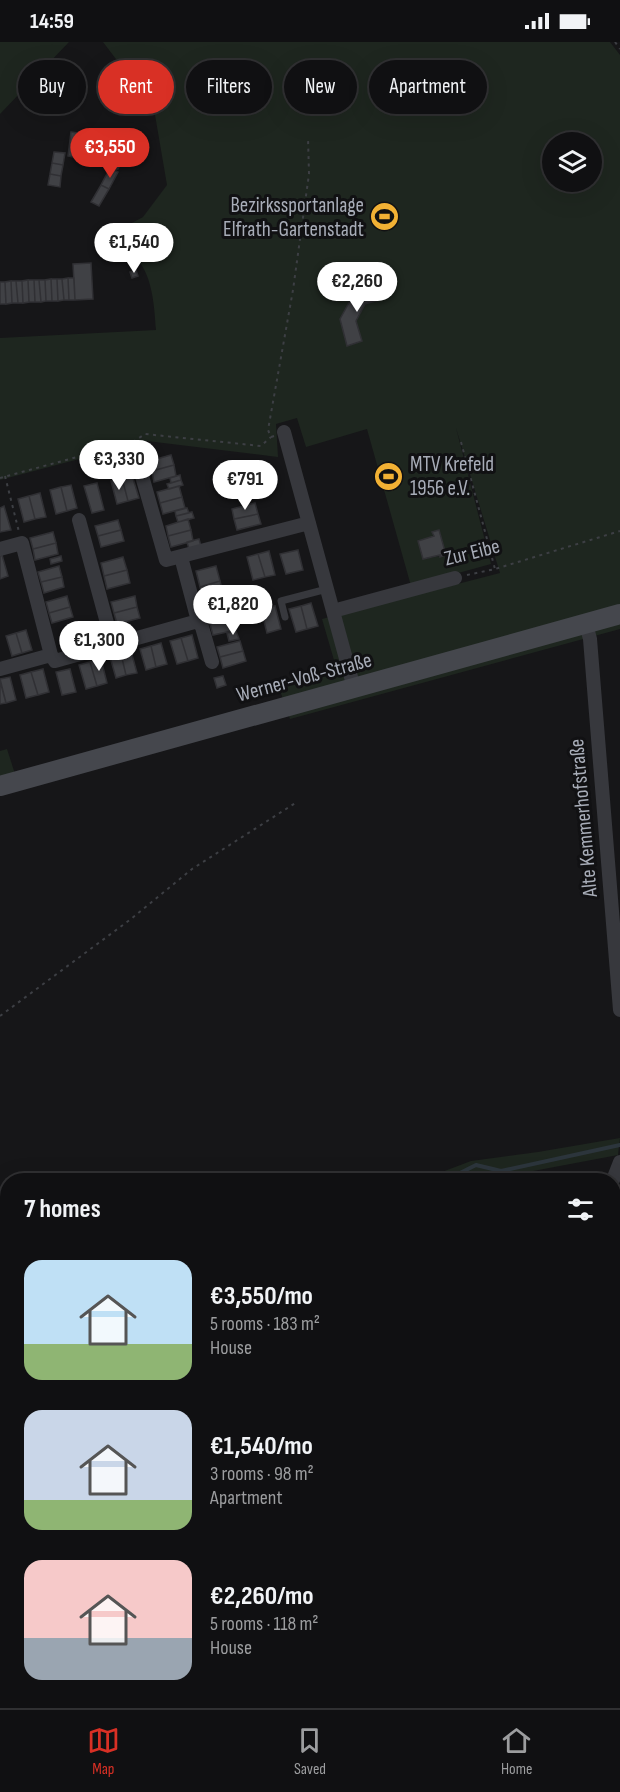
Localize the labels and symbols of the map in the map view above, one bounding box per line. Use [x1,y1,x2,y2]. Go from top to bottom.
pin: €3,550 [61,128,159,179]
place label: Bezirkssportanlage Elfrath-Gartenstadt [223,193,364,242]
sports icon: Bezirkssportanlage Elfrath-Gartenstadt [369,201,401,233]
pin: €1,540 [85,223,183,274]
pin: €2,260 [308,262,406,313]
pin: €3,330 [70,440,168,491]
place label: MTV Krefeld 1956 e.V. [410,452,494,501]
pin: €791 [209,460,281,511]
sports icon: MTV Krefeld 1956 e.V. [373,460,405,492]
street label: Zur Eibe [442,534,502,571]
pin: €1,820 [184,585,282,636]
pin: €1,300 [50,621,148,672]
street label: Werner-Voß-Straße [234,647,374,708]
street label: Alte Kemmerhofstraße [564,738,603,899]

